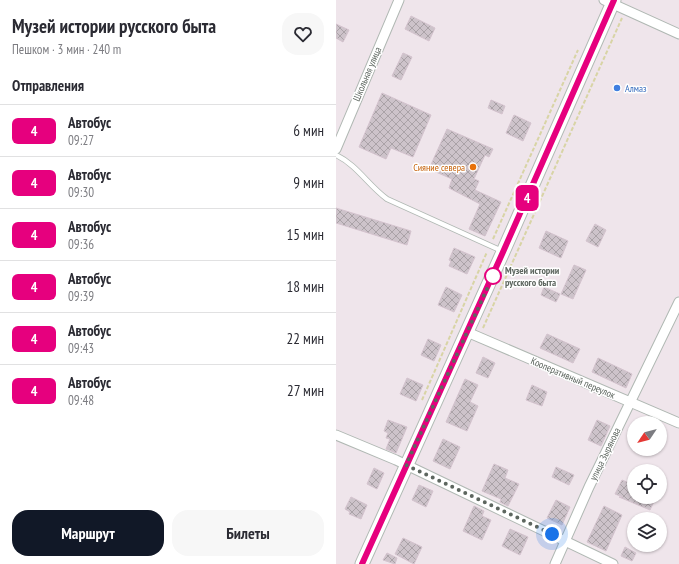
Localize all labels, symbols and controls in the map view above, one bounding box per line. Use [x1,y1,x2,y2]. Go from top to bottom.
button: heart [282,13,324,55]
text: Музей истории русского быта [12,14,216,38]
text: Пешком · 3 мин · 240 m [12,41,121,58]
street label: Школьная улица [350,45,384,103]
text: Отправления [12,76,84,95]
place label: Алмаз [625,82,647,95]
marker: Алмаз [612,83,622,93]
text: Автобус [68,113,111,132]
text: 6 мин [293,121,324,140]
text: 4 [31,122,37,140]
text: 09:27 [68,132,94,149]
place label: Сияние севера [413,161,465,174]
marker: Сияние севера [468,162,478,172]
text: Автобус [68,165,111,184]
text: 9 мин [293,173,324,192]
text: 4 [31,174,37,192]
text: 09:30 [68,184,94,201]
line badge: 4 [514,185,540,211]
text: 4 [524,189,530,207]
text: Автобус [68,217,111,236]
text: 15 мин [286,225,324,244]
text: 4 [31,226,37,244]
text: 09:36 [68,236,94,253]
place label: Музей истории русского быта [505,264,560,289]
marker: Музей истории русского быта [484,267,502,285]
text: Автобус [68,269,111,288]
text: 18 мин [286,277,324,296]
text: 4 [31,278,37,296]
text: 09:39 [68,288,94,305]
text: Автобус [68,321,111,340]
text: 22 мин [286,329,324,348]
text: 4 [31,330,37,348]
text: 09:43 [68,340,94,357]
street label: Кооперативный переулок [529,354,617,402]
text: Автобус [68,373,111,392]
text: 27 мин [287,381,324,400]
text: 4 [31,382,37,400]
text: 09:48 [68,392,94,409]
north arrow [627,416,667,456]
map controls [627,416,667,552]
street label: улица Зырянова [587,425,623,483]
button: locate [627,464,667,504]
button: Маршрут [12,510,164,556]
button: Билеты [172,510,324,556]
button: layers [627,512,667,552]
your location [542,524,562,544]

